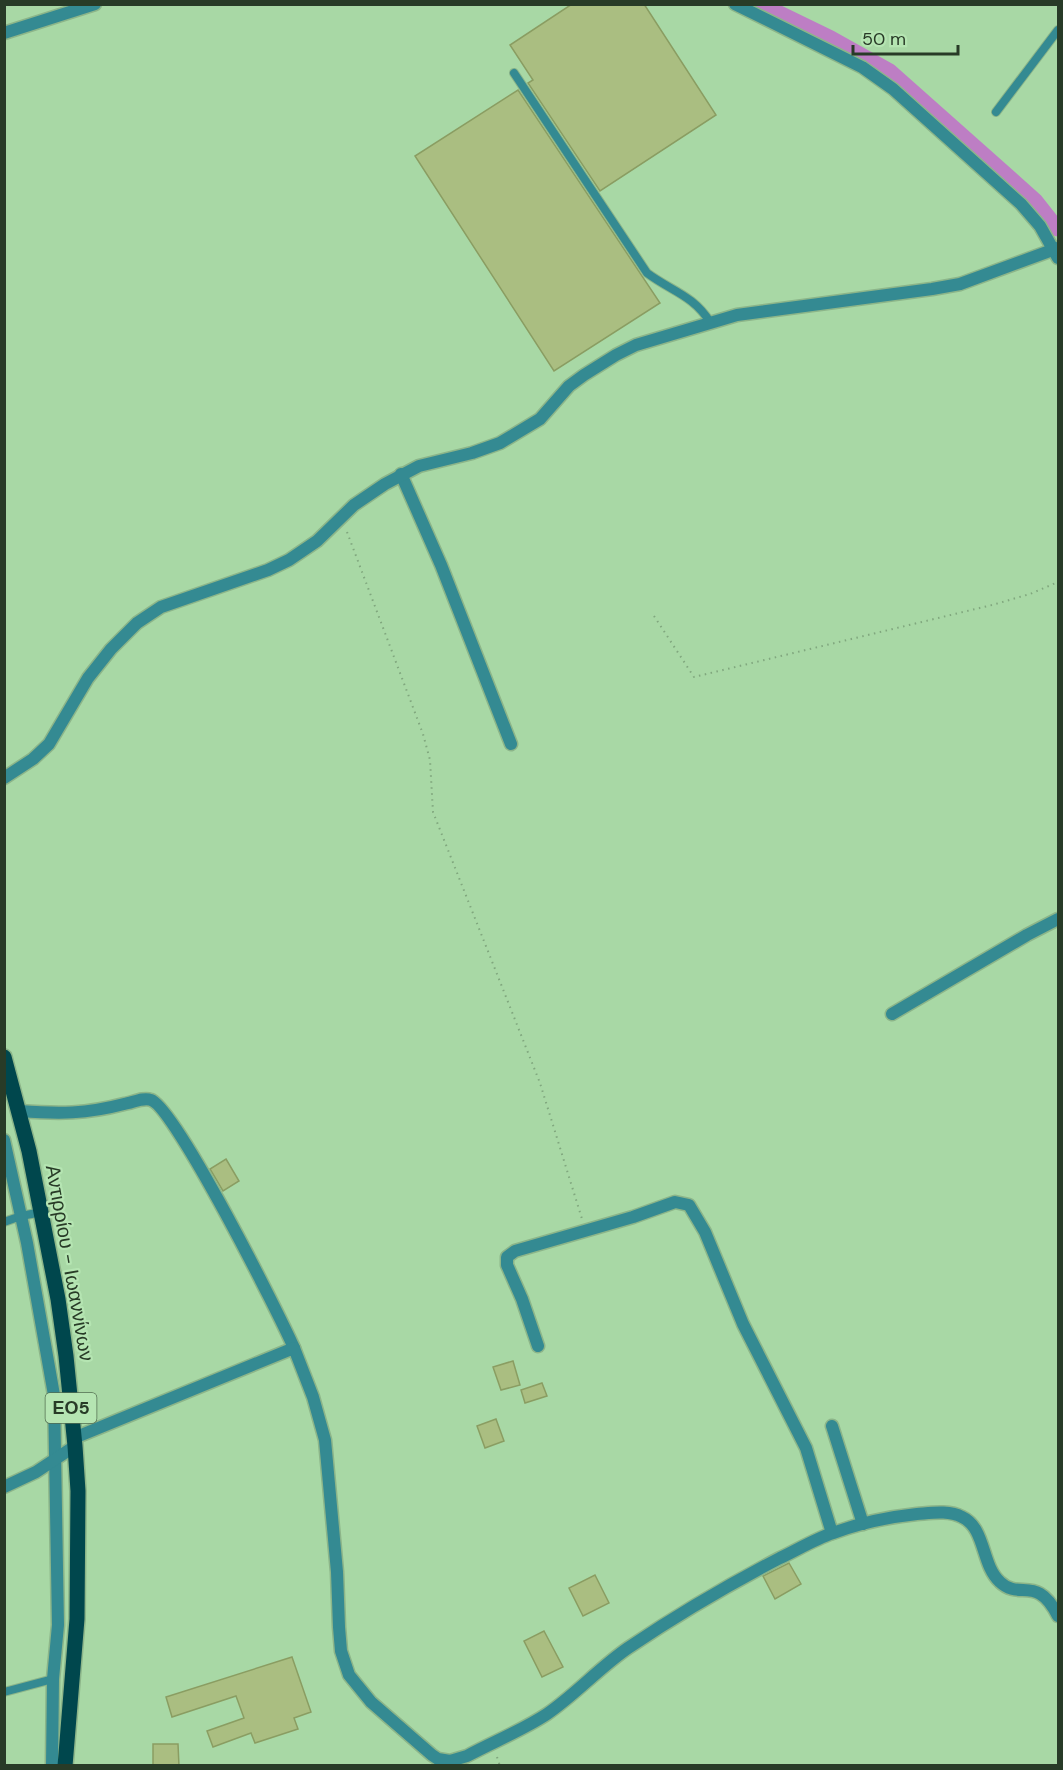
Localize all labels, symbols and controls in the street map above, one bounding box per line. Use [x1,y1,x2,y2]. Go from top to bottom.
scale bar [853,18,958,56]
text: 50 m [862,27,906,51]
street label: Αντιρρίου - Ιωαννίνων [40,1163,100,1363]
road number: ΕΟ5 [46,1393,97,1423]

